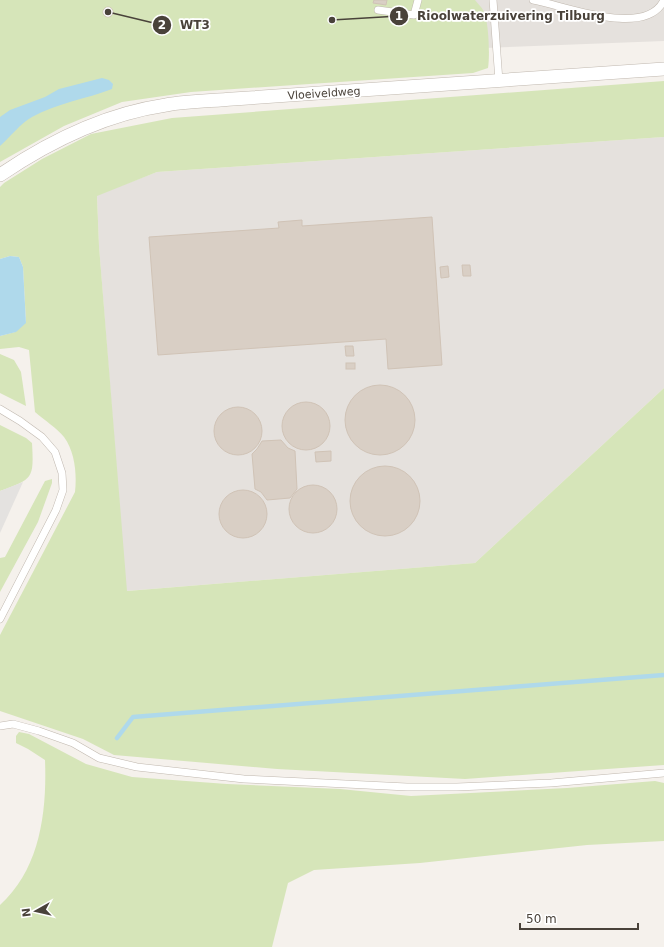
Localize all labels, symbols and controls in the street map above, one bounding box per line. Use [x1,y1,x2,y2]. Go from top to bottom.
callout: Rioolwaterzuivering Tilburg [389,4,613,28]
text: 1 [395,9,403,23]
text: Rioolwaterzuivering Tilburg [417,9,605,23]
callout: WT3 [152,13,218,37]
text: 2 [158,18,166,32]
text: WT3 [180,18,210,32]
street label: Vloeiveldweg [287,84,361,103]
north arrow [16,891,56,931]
scale bar [520,905,638,931]
text: N [20,907,34,918]
text: 50 m [526,912,557,926]

